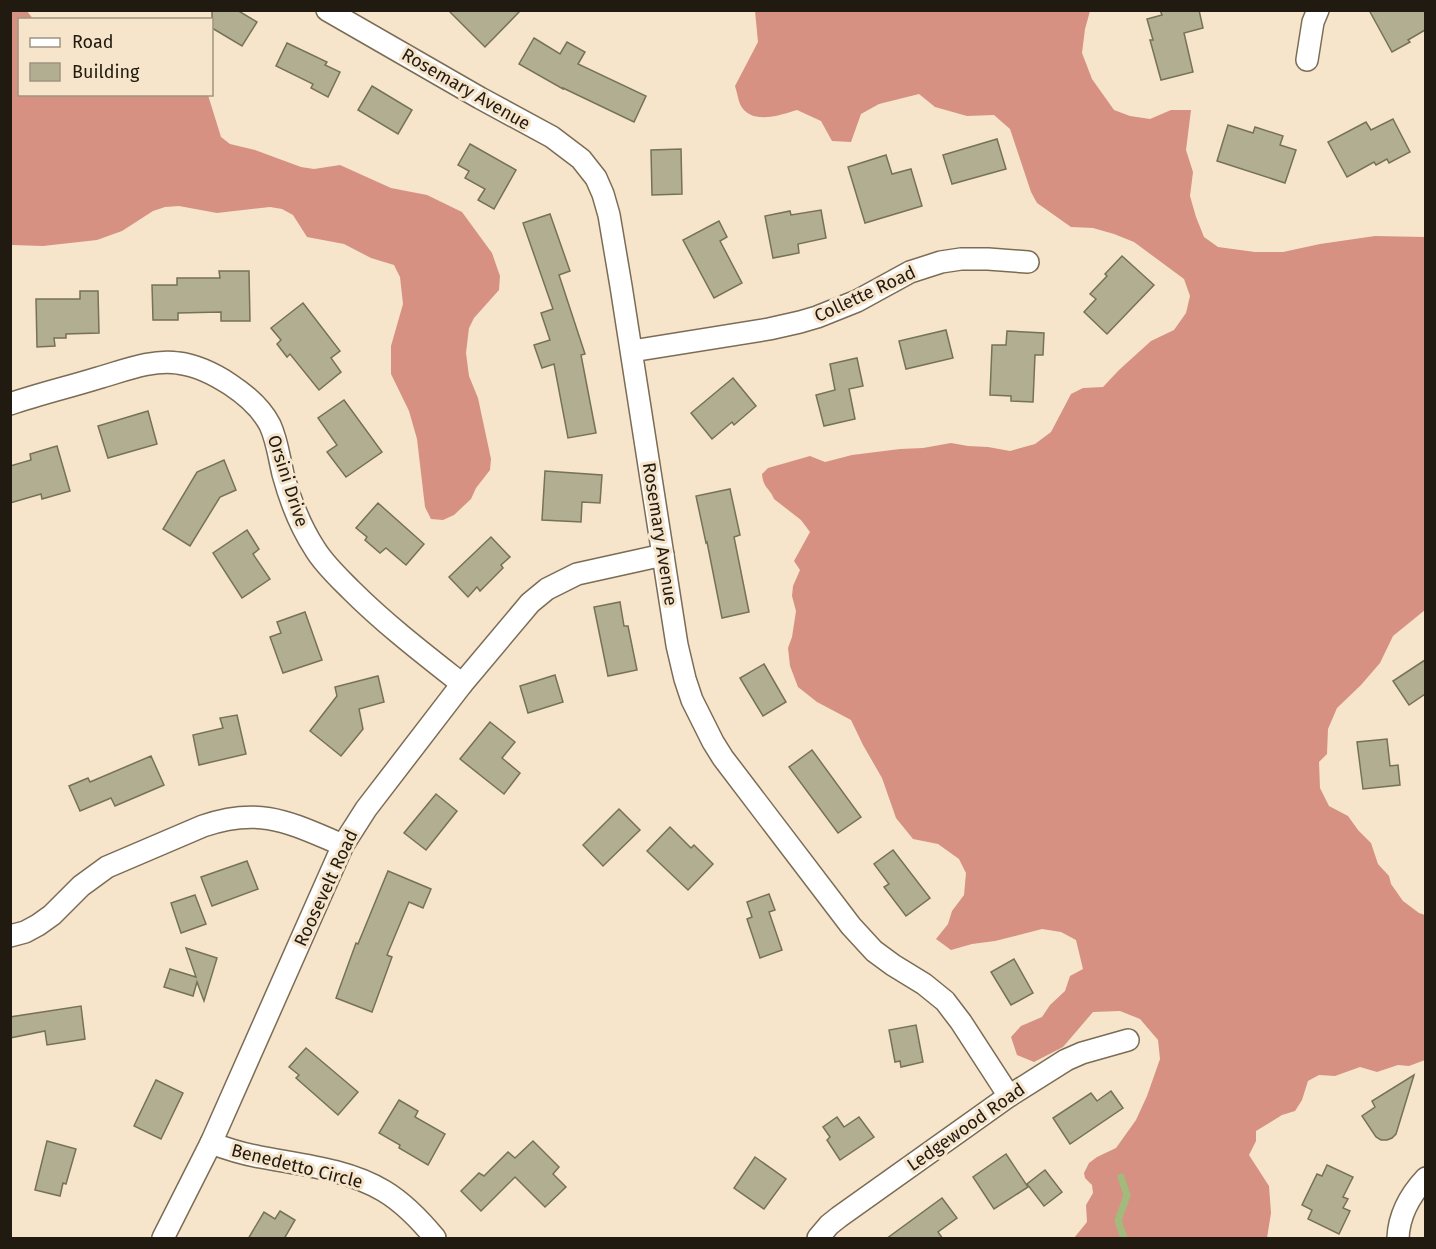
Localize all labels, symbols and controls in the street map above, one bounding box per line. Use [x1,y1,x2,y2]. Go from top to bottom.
legend [18,18,213,96]
text: Road [72,31,114,53]
street label: Rosemary Avenue [398,43,534,135]
text: Building [72,61,140,83]
street label: Collette Road [811,261,919,327]
street label: Orsini Drive [263,432,313,530]
street label: Rosemary Avenue [638,461,682,607]
street label: Roosevelt Road [289,826,363,950]
street label: Ledgewood Road [903,1078,1029,1176]
street label: Benedetto Circle [229,1139,365,1193]

